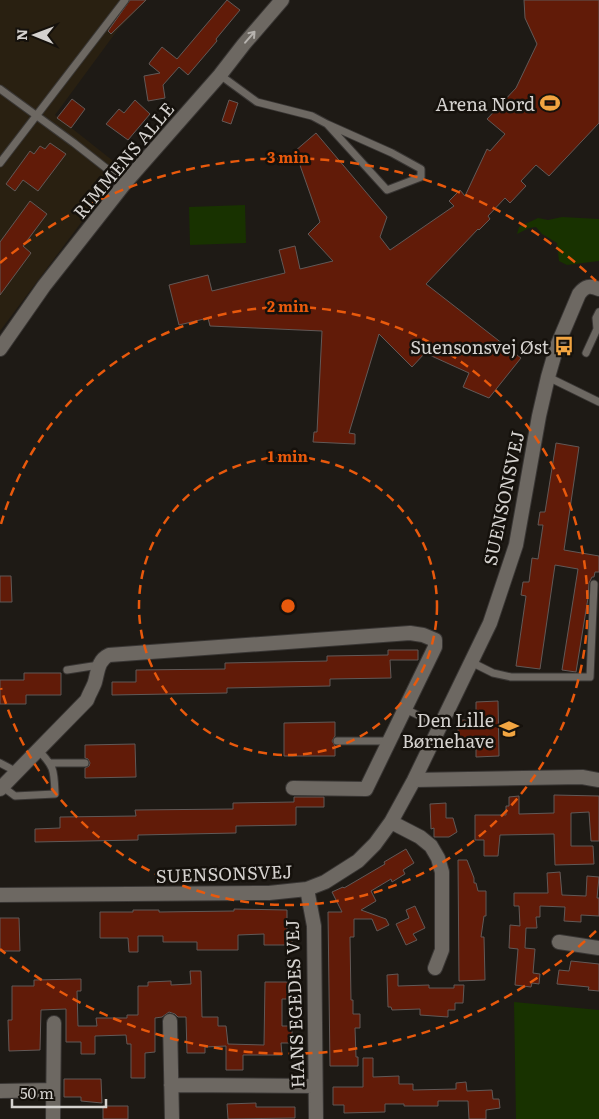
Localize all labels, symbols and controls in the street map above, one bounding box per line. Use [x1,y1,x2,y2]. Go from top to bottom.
north arrow [10,10,60,60]
text: N [11,28,31,41]
one-way arrow [244,31,255,44]
place label: Arena Nord [436,90,535,117]
sports icon: Arena Nord [539,92,561,114]
street label: RIMMENS ALLE [66,96,180,224]
text: 3 min [267,145,310,168]
text: 2 min [267,294,310,317]
place label: Suensonsvej Øst [410,333,550,360]
bus stop icon: Suensonsvej Øst [553,335,575,357]
street label: SUENSONSVEJ [476,428,530,568]
text: 1 min [268,444,309,467]
centre of rings [279,597,297,615]
place label: Den Lille Børnehave [402,706,494,754]
school or university icon: Den Lille Børnehave [498,718,520,740]
street label: SUENSONSVEJ [155,857,293,889]
street label: HANS EGEDES VEJ [278,919,310,1089]
scale bar [12,1076,106,1108]
text: 50 m [20,1081,54,1104]

